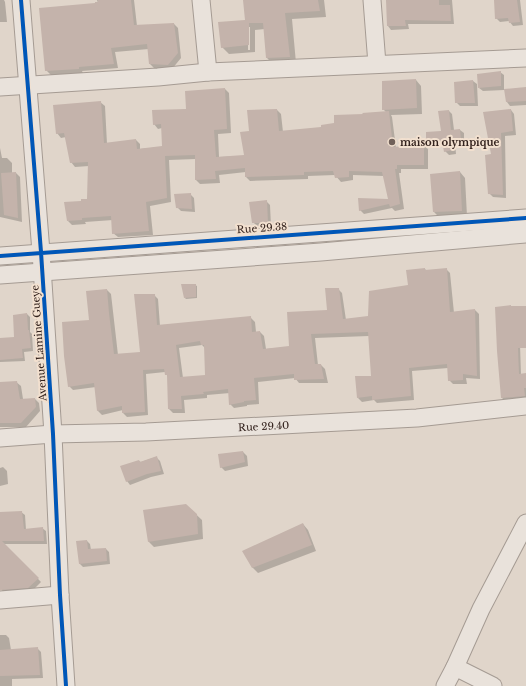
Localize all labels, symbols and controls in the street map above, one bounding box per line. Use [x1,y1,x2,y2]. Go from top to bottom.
place label: maison olympique [400,136,500,149]
marker: maison olympique [387,137,397,147]
street label: Rue 29.38 [236,220,288,236]
street label: Avenue Lamine Gueye [28,284,50,402]
street label: Rue 29.40 [238,418,290,434]

